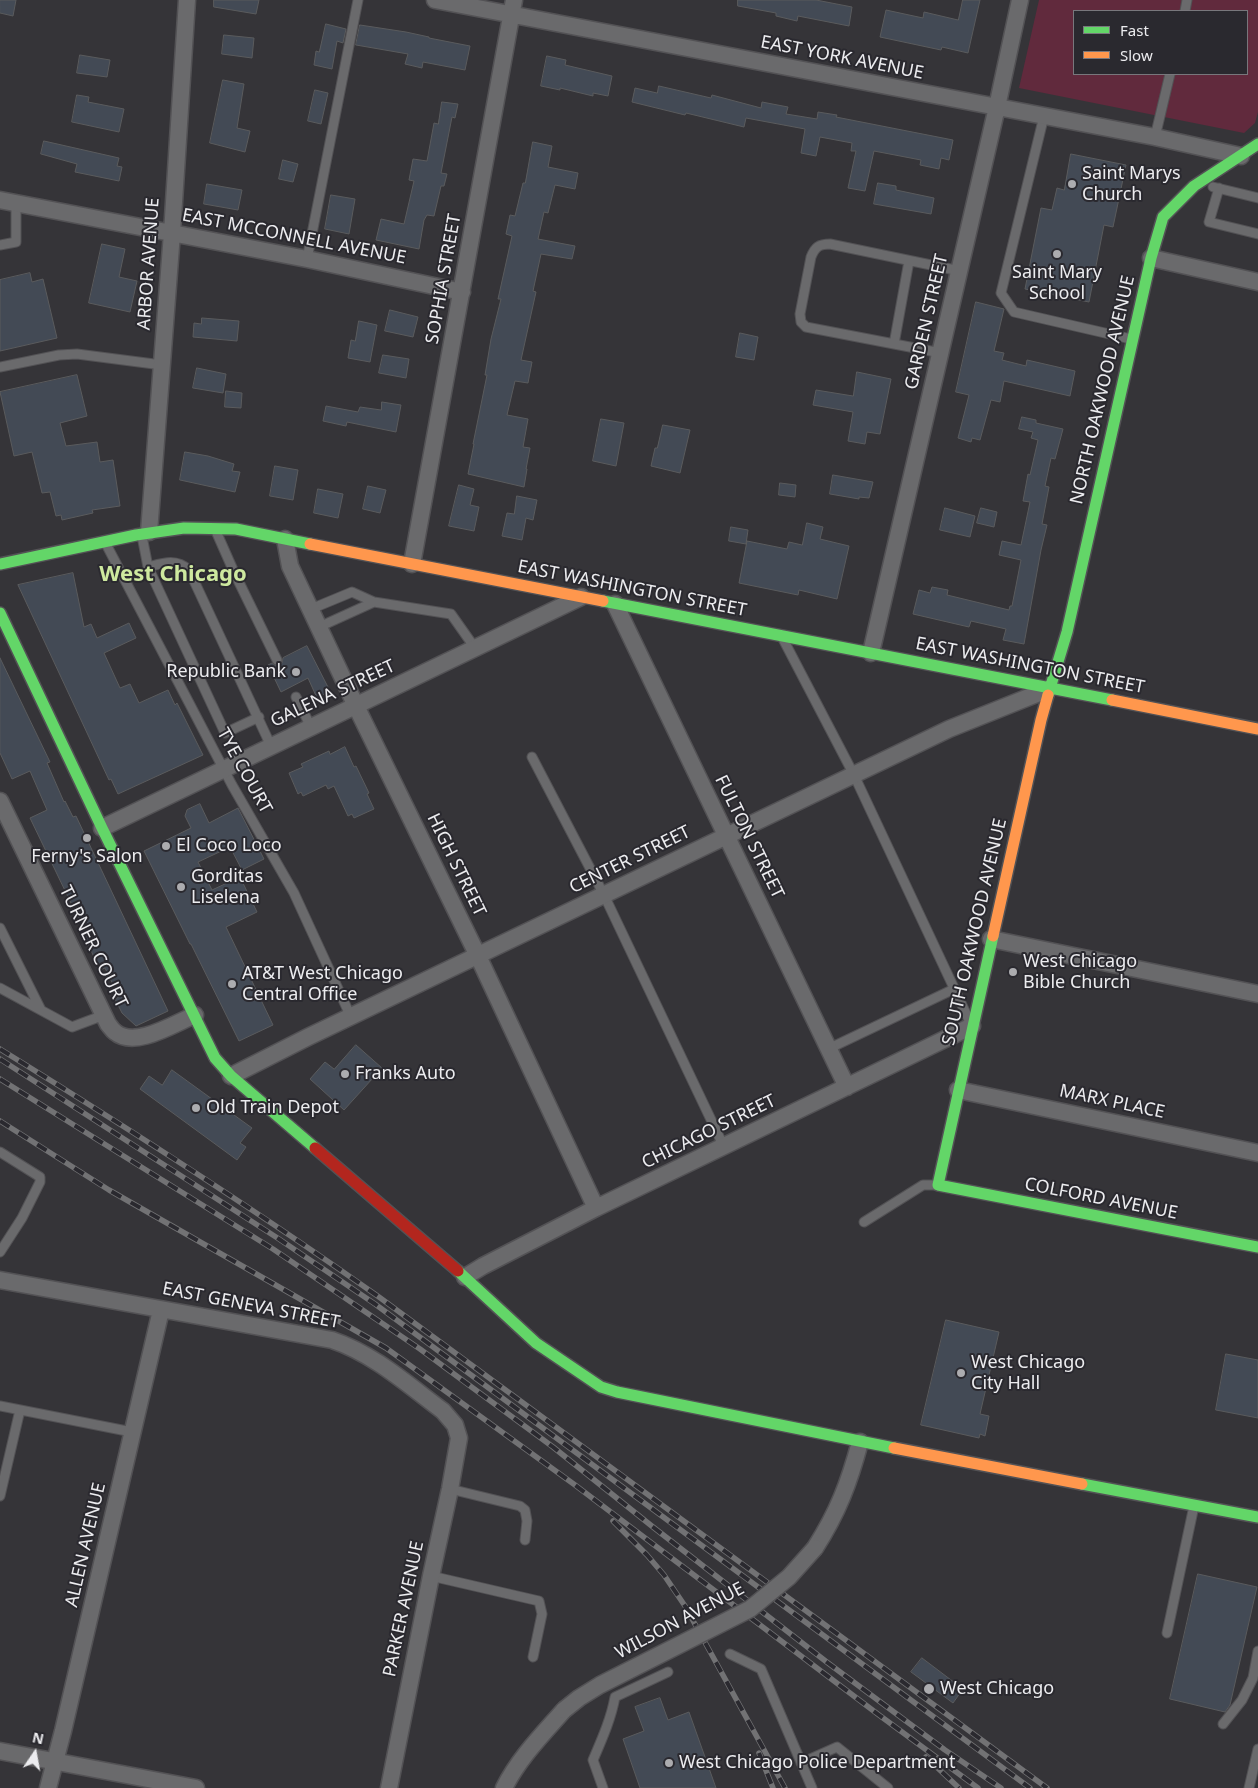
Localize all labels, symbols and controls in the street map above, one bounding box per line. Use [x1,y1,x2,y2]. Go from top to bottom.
legend [1073,10,1248,75]
text: Fast [1120,20,1149,40]
street label: EAST YORK AVENUE [759,32,925,84]
text: Slow [1120,45,1153,65]
place label: Saint Marys Church [1082,163,1181,205]
marker: Saint Marys Church [1066,178,1078,190]
street label: ARBOR AVENUE [134,197,164,331]
street label: EAST MCCONNELL AVENUE [180,205,408,269]
street label: SOPHIA STREET [422,212,466,346]
marker: Saint Mary School [1051,248,1063,260]
street label: GARDEN STREET [901,252,953,392]
place label: Saint Mary School [1012,262,1102,304]
street label: NORTH OAKWOOD AVENUE [1066,273,1140,507]
street label: EAST WASHINGTON STREET [516,556,748,622]
district label: West Chicago [99,562,247,588]
street label: EAST WASHINGTON STREET [914,633,1146,699]
street label: GALENA STREET [267,656,399,732]
place label: Republic Bank [166,661,286,683]
marker: Republic Bank [290,666,302,678]
street label: TYE COURT [212,725,276,817]
street label: FULTON STREET [710,772,788,902]
street label: HIGH STREET [422,810,490,920]
street label: SOUTH OAKWOOD AVENUE [938,816,1012,1048]
street label: CENTER STREET [566,821,694,899]
marker: Ferny's Salon [81,832,93,844]
place label: El Coco Loco [176,835,282,857]
marker: El Coco Loco [160,840,172,852]
place label: Ferny's Salon [31,846,143,868]
place label: Gorditas Liselena [191,866,263,909]
marker: Gorditas Liselena [175,881,187,893]
street label: TURNER COURT [54,882,132,1012]
place label: West Chicago Bible Church [1023,951,1137,994]
place label: AT&T West Chicago Central Office [242,963,403,1006]
marker: West Chicago Bible Church [1007,966,1019,978]
marker: AT&T West Chicago Central Office [226,978,238,990]
place label: Franks Auto [355,1063,456,1085]
marker: Franks Auto [339,1068,351,1080]
street label: MARX PLACE [1057,1080,1167,1124]
street label: CHICAGO STREET [639,1090,779,1174]
place label: Old Train Depot [206,1097,339,1119]
marker: Old Train Depot [190,1102,202,1114]
street label: COLFORD AVENUE [1023,1174,1179,1224]
street label: EAST GENEVA STREET [160,1278,342,1334]
place label: West Chicago City Hall [971,1352,1085,1395]
marker: West Chicago City Hall [955,1367,967,1379]
street label: ALLEN AVENUE [61,1481,111,1609]
street label: PARKER AVENUE [379,1539,429,1679]
street label: WILSON AVENUE [612,1578,748,1664]
place label: West Chicago [940,1678,1054,1700]
marker: West Chicago [922,1682,936,1696]
text: N [31,1727,46,1748]
north arrow [10,1728,60,1778]
place label: West Chicago Police Department [679,1752,955,1774]
marker: West Chicago Police Department [663,1757,675,1769]

